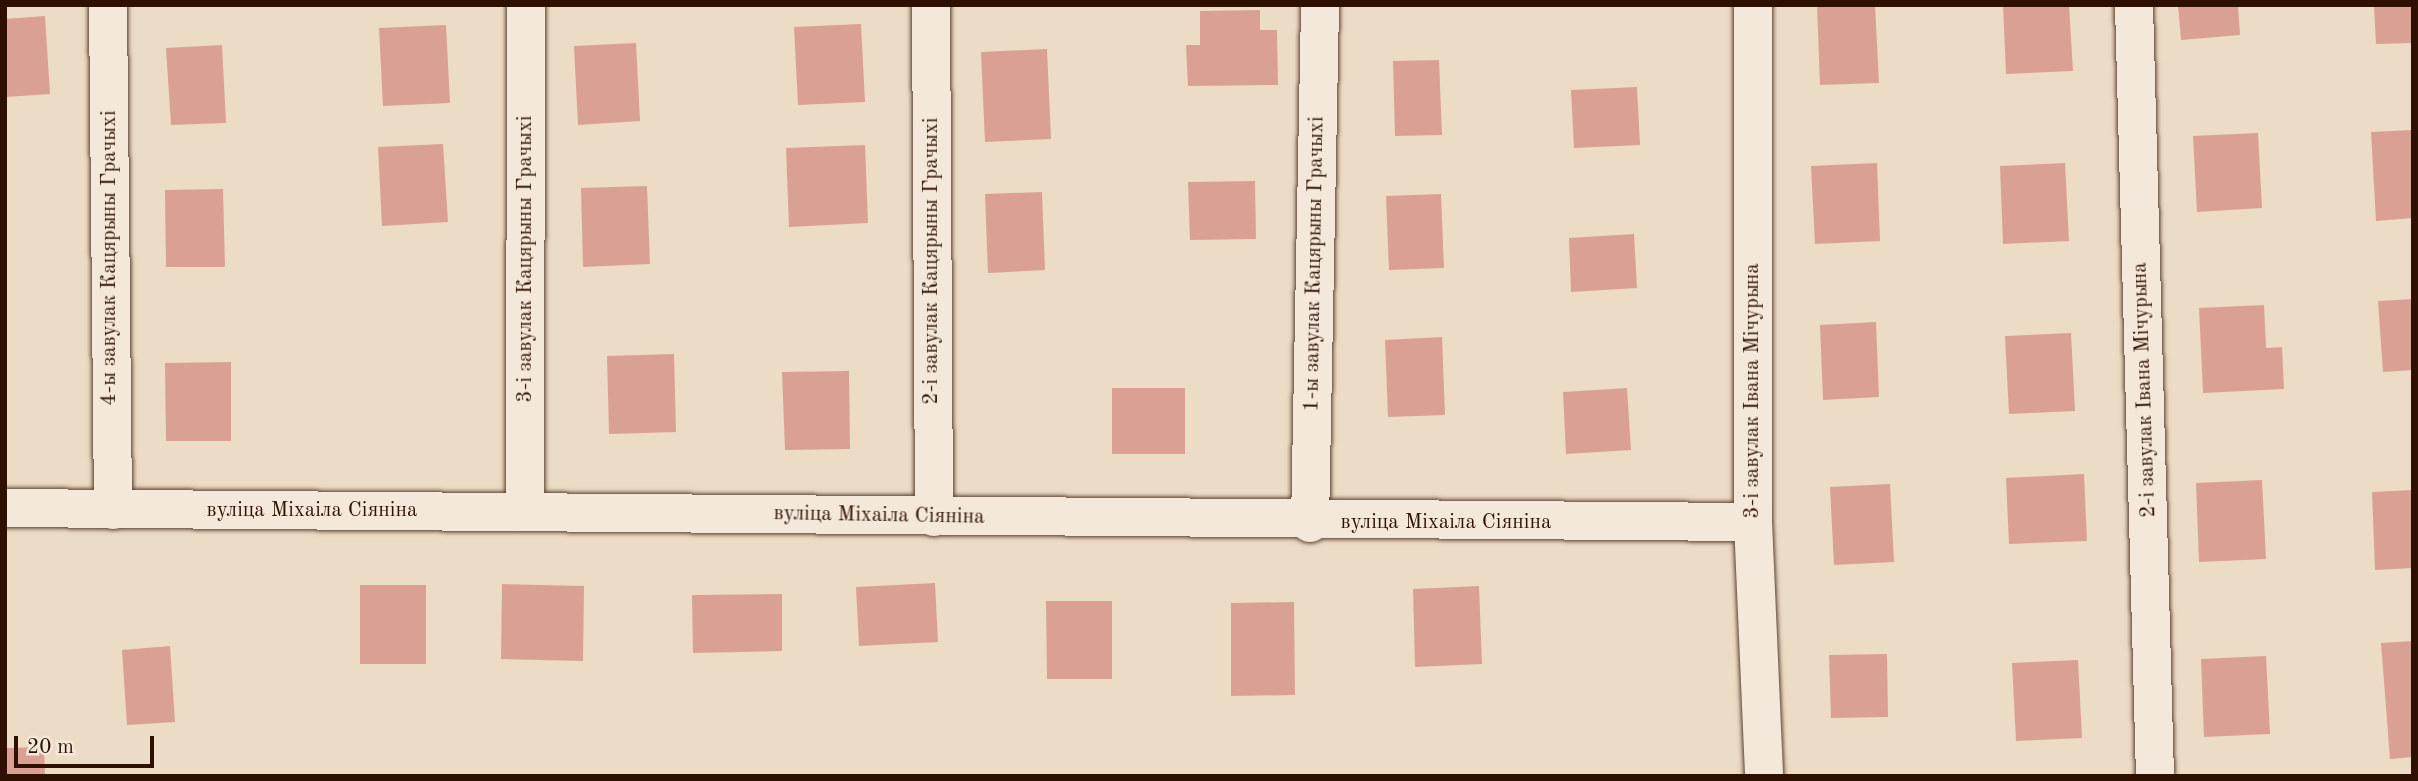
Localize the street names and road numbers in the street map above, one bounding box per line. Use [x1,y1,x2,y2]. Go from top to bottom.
street label: 4-ы завулак Кацярыны Грачыхі [97,110,123,406]
street label: 3-і завулак Кацярыны Грачыхі [513,115,539,403]
street label: 1-ы завулак Кацярыны Грачыхі [1300,116,1330,412]
street label: 2-і завулак Кацярыны Грачыхі [919,117,945,405]
street label: 2-і завулак Івана Мічурына [2128,262,2162,518]
street label: 3-і завулак Івана Мічурына [1740,263,1766,519]
street label: вуліца Міхаіла Сіяніна [207,498,417,524]
street label: вуліца Міхаіла Сіяніна [773,502,985,530]
street label: вуліца Міхаіла Сіяніна [1341,510,1551,536]

